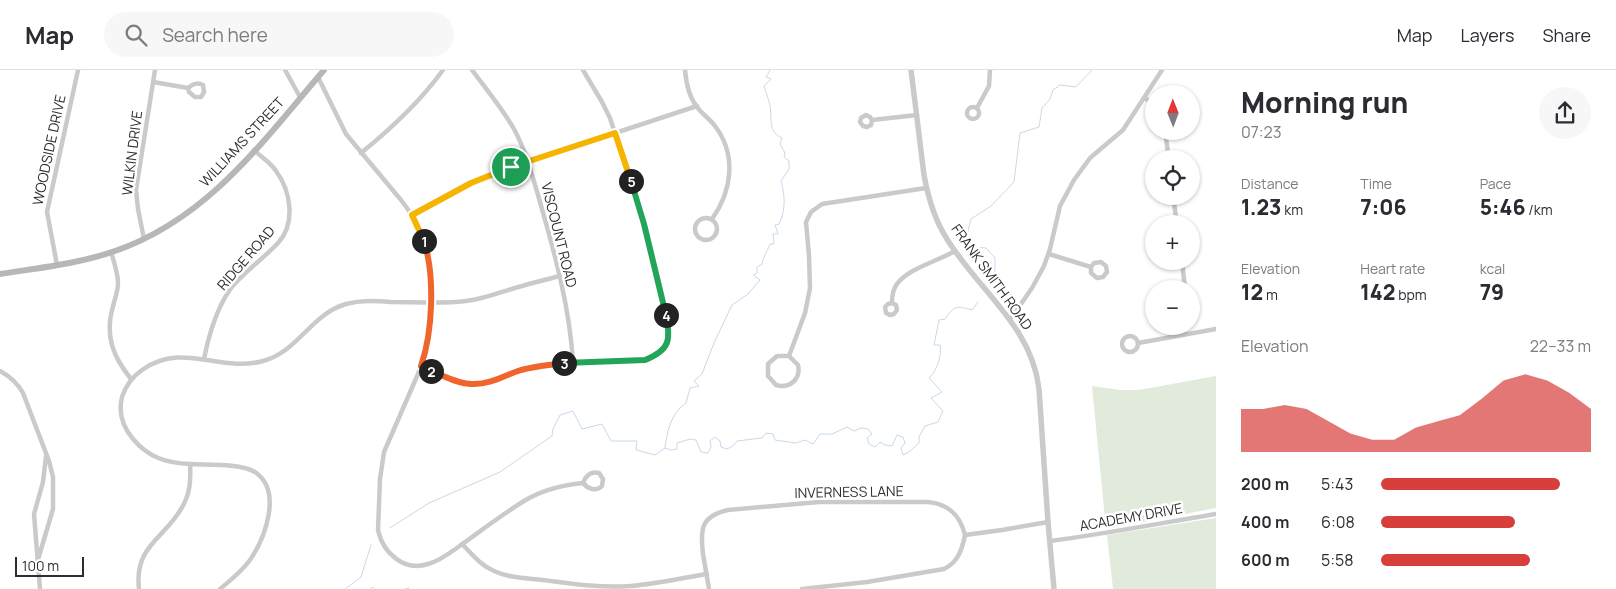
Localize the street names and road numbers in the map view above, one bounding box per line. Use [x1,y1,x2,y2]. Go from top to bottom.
street label: WILLIAMS STREET [195,92,289,191]
street label: WOODSIDE DRIVE [28,93,70,207]
street label: WILKIN DRIVE [117,109,146,196]
street label: VISCOUNT ROAD [537,180,582,289]
street label: FRANK SMITH ROAD [948,220,1037,333]
street label: RIDGE ROAD [213,222,279,294]
street label: INVERNESS LANE [794,481,904,502]
street label: ACADEMY DRIVE [1078,498,1184,535]

